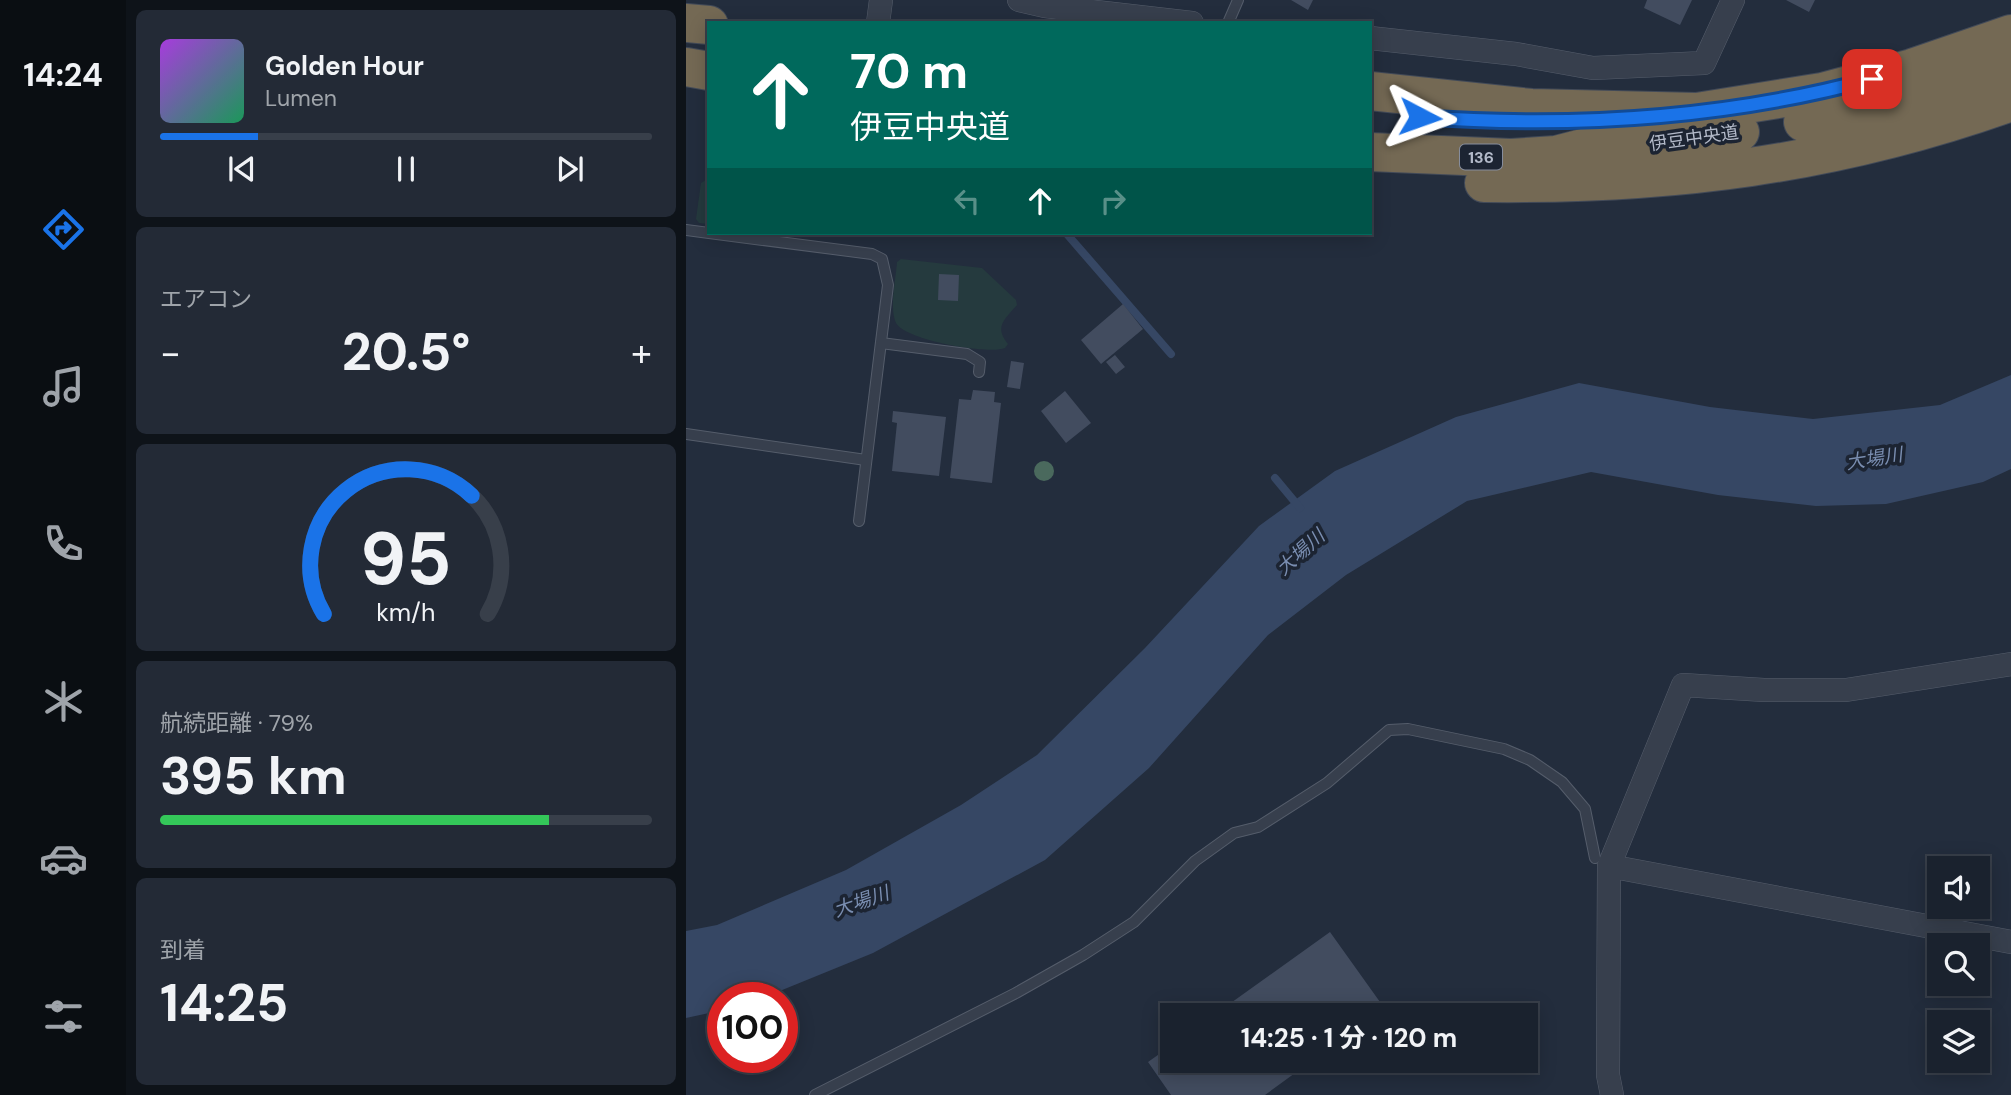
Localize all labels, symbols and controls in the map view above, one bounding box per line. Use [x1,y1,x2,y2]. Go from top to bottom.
text: 70 m [850,39,968,103]
text: Golden Hour [265,49,424,83]
icon: ahead [735,49,826,140]
pin [1842,49,1902,109]
text: 14:24 [23,54,103,96]
icon: arrive [1853,60,1891,98]
position arrow [1383,80,1457,154]
text: Lumen [265,83,337,113]
text: 伊豆中央道 [850,106,1010,148]
street label: 伊豆中央道 [1648,120,1740,156]
road number: 136 [1460,144,1502,169]
icon: previous [223,150,261,188]
icon: pause [387,150,425,188]
icon: next [551,150,589,188]
icon: left [948,182,986,220]
icon: ahead [1021,182,1059,220]
icon: right [1094,182,1132,220]
icon: directions [39,205,88,254]
text: エアコン [160,284,252,314]
text: 20.5° [342,318,470,386]
text: − [160,328,181,378]
text: + [631,328,652,378]
icon: music [39,362,88,411]
water label: 大場川 [1844,441,1906,475]
text: 95 [360,512,452,607]
icon: phone [39,519,88,568]
water label: 大場川 [1271,523,1331,581]
text: km/h [376,595,436,628]
icon: climate [39,677,88,726]
text: 航続距離 · 79% [160,708,313,738]
text: 395 km [160,742,347,810]
icon: car [39,834,88,883]
map controls [1927,856,1990,1073]
button: sound [1927,856,1990,919]
water label: 大場川 [830,880,894,923]
button: search [1927,933,1990,996]
text: 到着 [160,935,206,965]
text: 14:25 [160,969,288,1037]
speed limit sign: 100 [707,982,798,1073]
icon: filters [39,992,88,1041]
button: layers [1927,1010,1990,1073]
text: 14:25 · 1 分 · 120 m [1241,1021,1457,1055]

